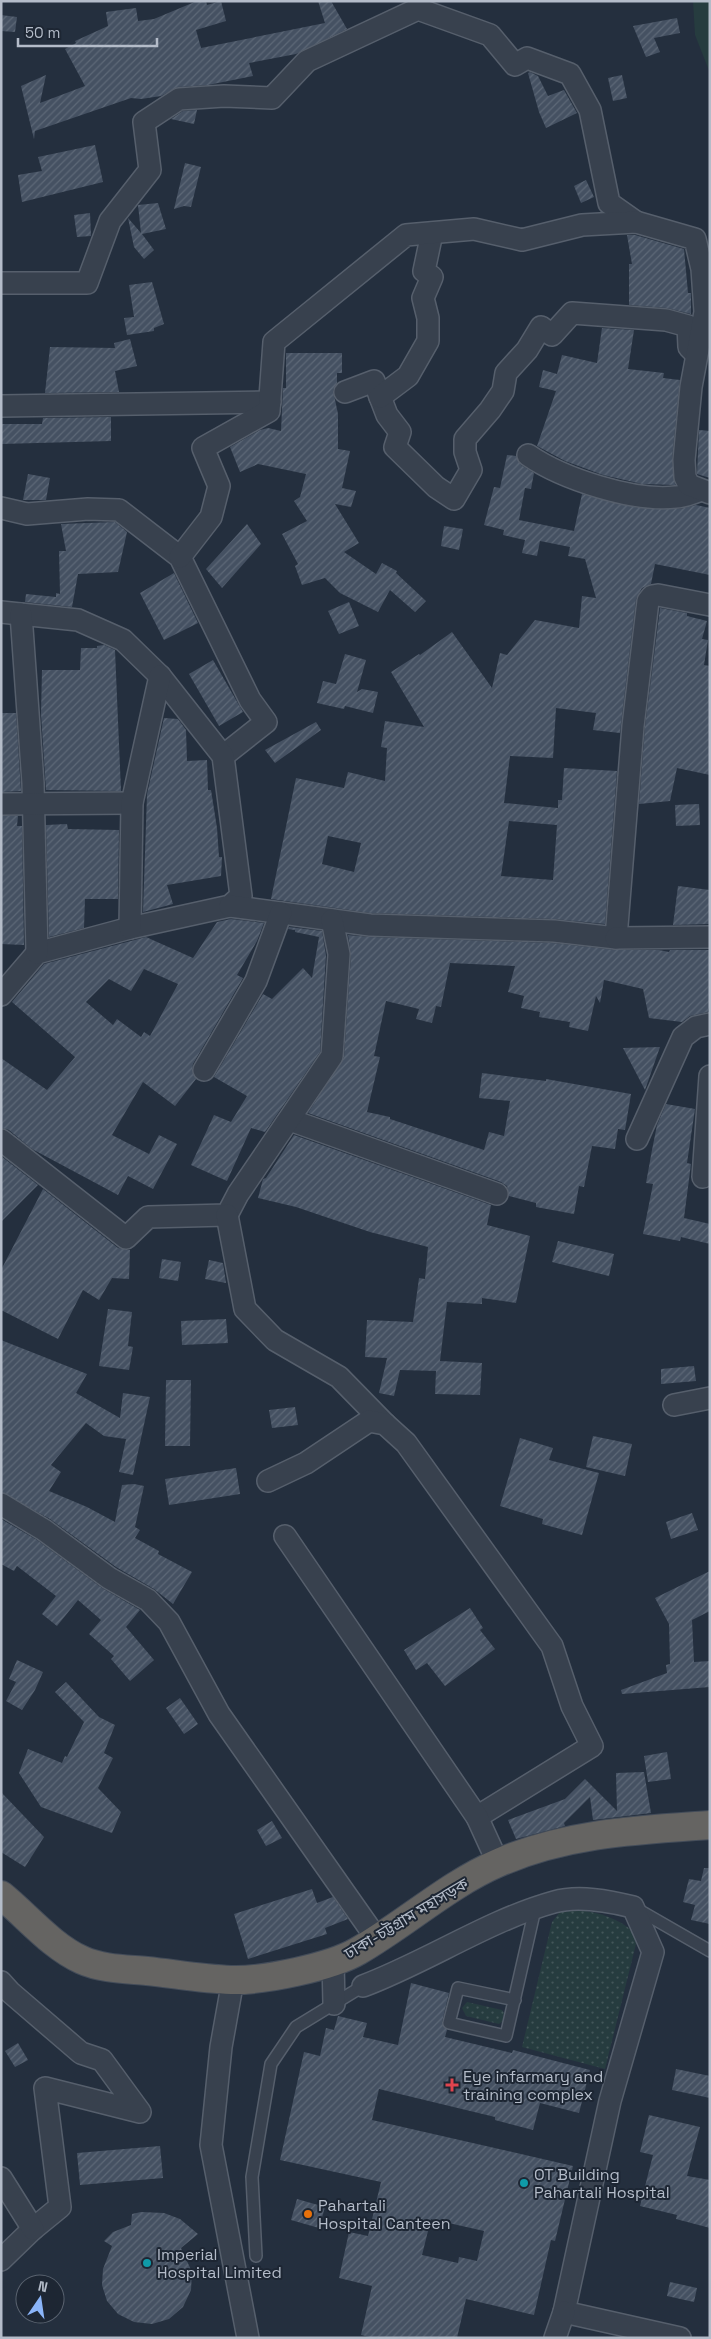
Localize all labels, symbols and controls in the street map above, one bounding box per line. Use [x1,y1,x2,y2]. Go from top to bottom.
scale bar [18,15,156,47]
text: 50 m [25,23,60,42]
street label: ঢাকা-চট্টগ্রাম মহাসড়ক [339,1873,473,1964]
place label: Eye infarmary and training complex [463,2066,603,2105]
marker: Eye infarmary and training complex [445,2078,459,2092]
place label: OT Building Pahartali Hospital [534,2164,670,2203]
marker: OT Building Pahartali Hospital [518,2177,530,2189]
place label: Pahartali Hospital Canteen [318,2195,450,2234]
marker: Pahartali Hospital Canteen [302,2208,314,2220]
place label: Imperial Hospital Limited [157,2244,282,2283]
marker: Imperial Hospital Limited [141,2257,153,2269]
north arrow [15,2274,65,2324]
text: N [36,2277,50,2296]

